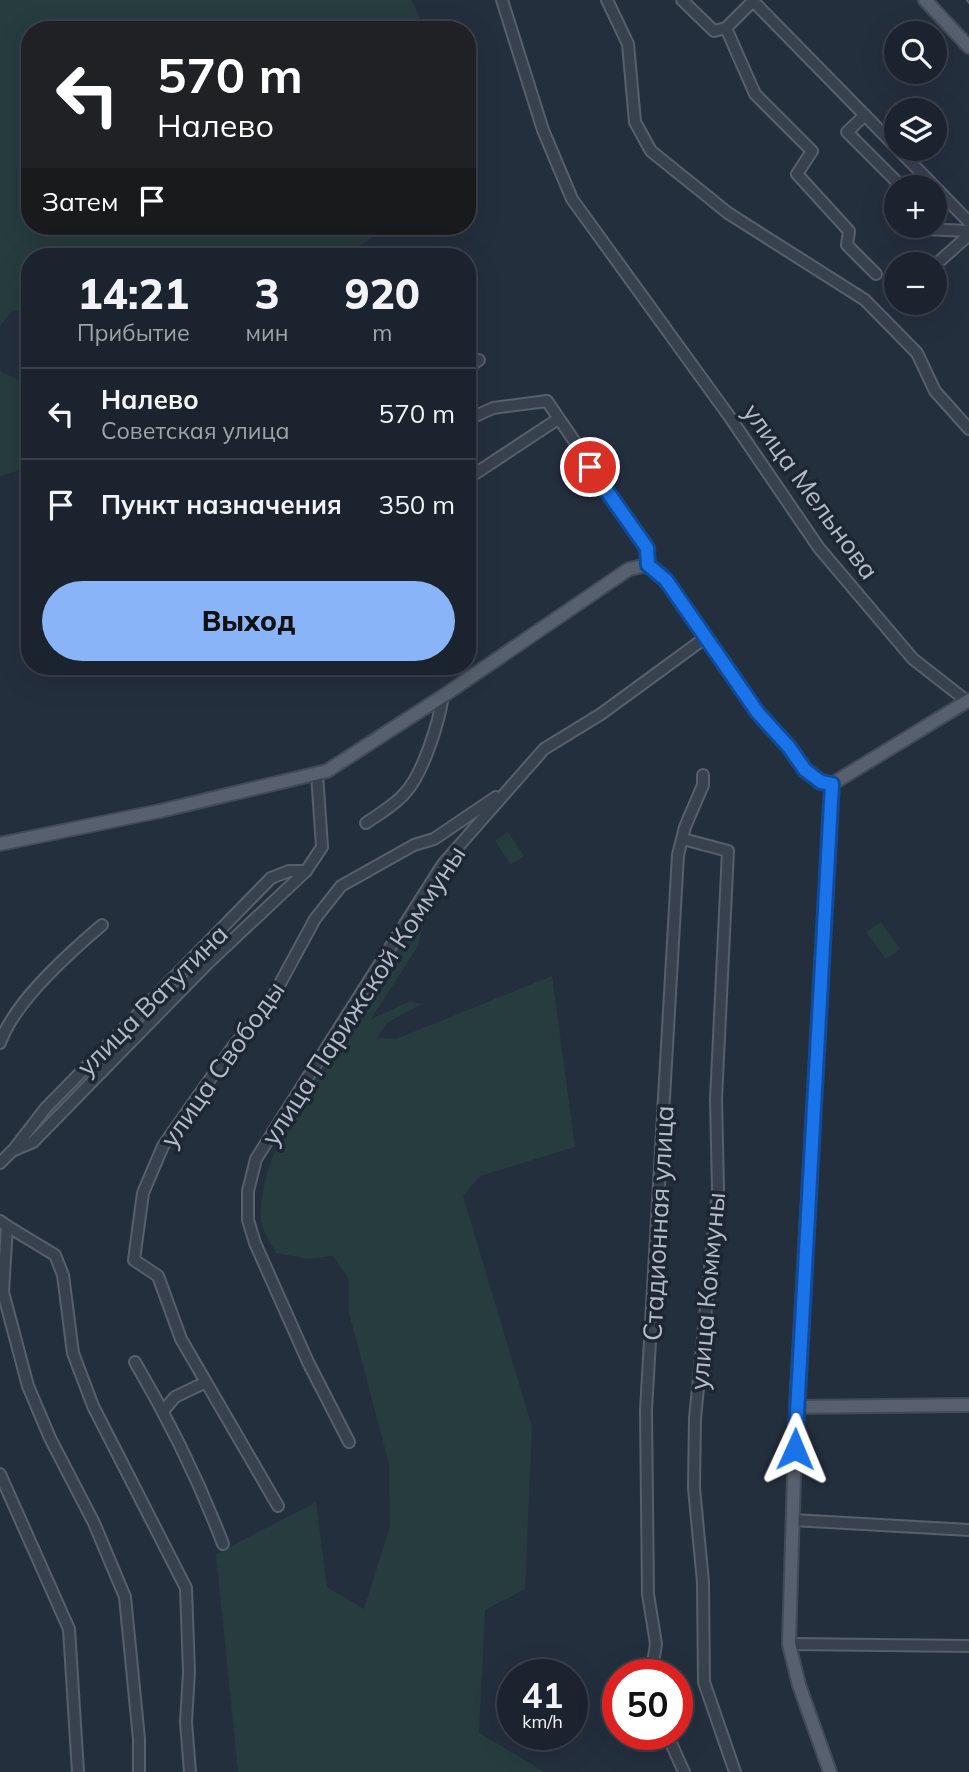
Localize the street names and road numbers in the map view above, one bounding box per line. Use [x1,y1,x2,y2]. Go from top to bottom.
street label: улица Мельнова [736,396,886,586]
street label: улица Парижской Коммуны [254,839,472,1151]
street label: улица Ватутина [69,917,235,1083]
street label: улица Свободы [152,975,292,1153]
street label: Стадионная улица [635,1104,681,1342]
street label: улица Коммуны [682,1191,732,1391]

